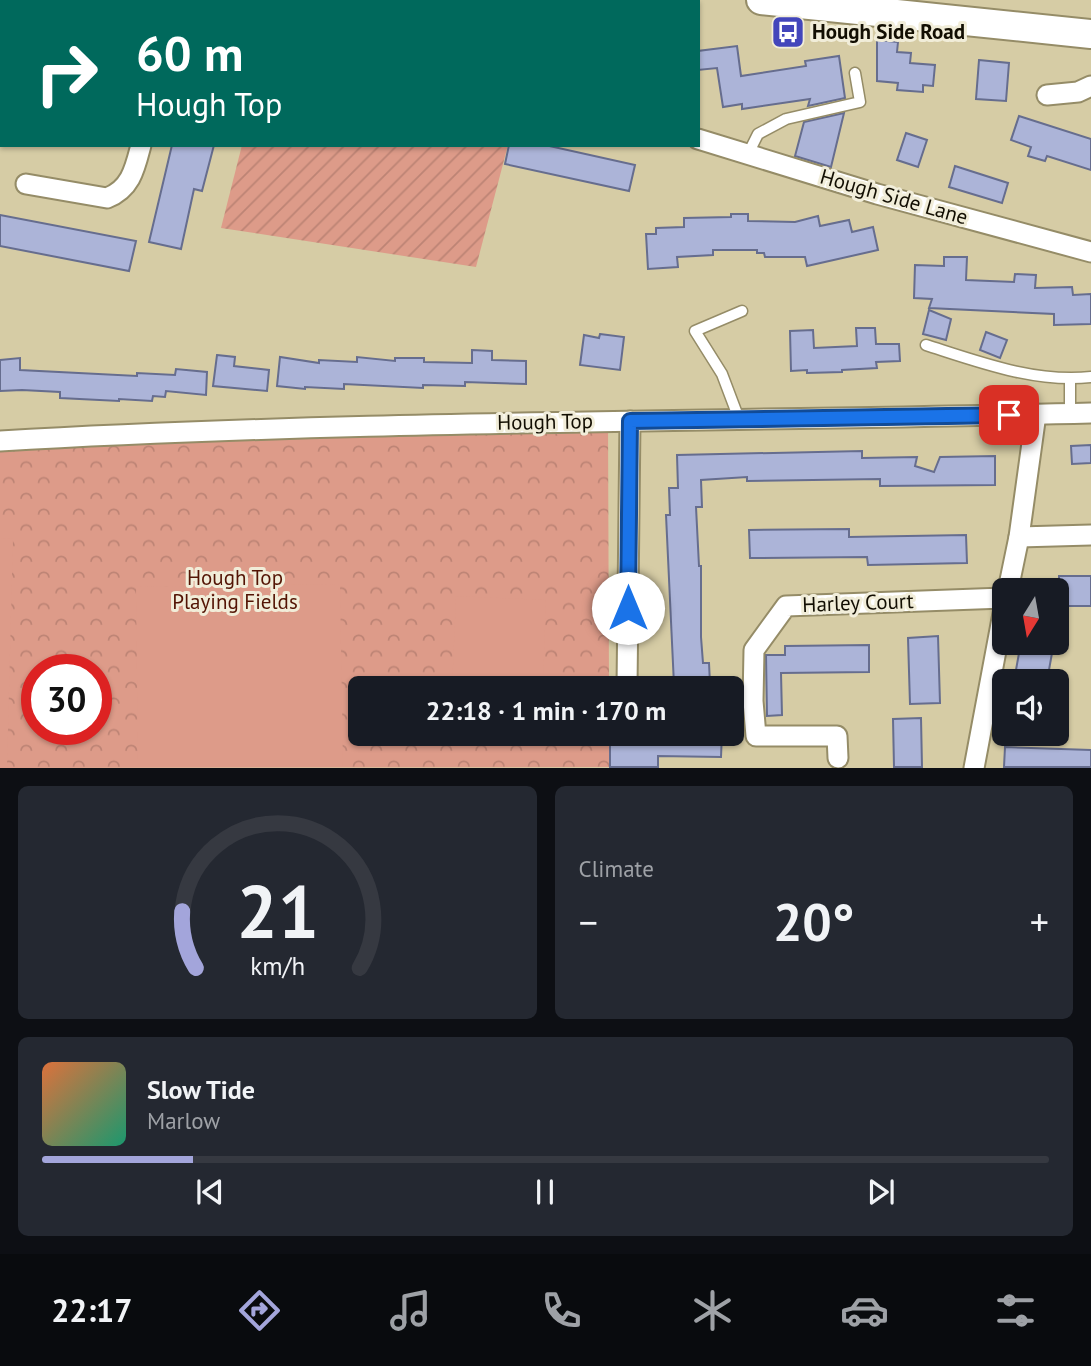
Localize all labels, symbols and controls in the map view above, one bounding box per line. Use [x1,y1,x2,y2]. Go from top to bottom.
bus stop icon: Hough Side Road [769,13,807,51]
place label: Hough Side Road [812,18,965,45]
text: 60 m [136,21,243,85]
icon: right [21,28,112,119]
text: Hough Top [136,83,282,125]
street label: Hough Side Lane [817,163,971,231]
pin [979,385,1039,445]
icon: arrive [990,396,1028,434]
street label: Hough Top [497,407,593,436]
park label: Hough Top Playing Fields [172,564,298,615]
position arrow [591,571,665,645]
north arrow [992,578,1069,654]
map controls [992,578,1069,746]
street label: Harley Court [802,587,914,618]
speed limit sign: 30 [21,654,112,745]
button: sound [992,669,1069,746]
text: 22:18 · 1 min · 170 m [426,694,666,727]
text: Climate [579,854,654,883]
text: 21 [236,865,319,959]
text: 20° [773,888,855,955]
text: − [579,897,598,946]
text: + [1030,897,1049,946]
text: km/h [250,950,305,982]
text: Slow Tide [147,1073,255,1106]
text: Marlow [147,1106,220,1135]
icon: previous [191,1173,229,1211]
icon: pause [526,1173,564,1211]
icon: next [862,1173,900,1211]
icon: directions [235,1286,284,1335]
icon: music [386,1286,435,1335]
icon: phone [537,1286,586,1335]
icon: climate [688,1286,737,1335]
icon: car [840,1286,889,1335]
icon: filters [991,1286,1040,1335]
text: 22:17 [51,1289,132,1331]

